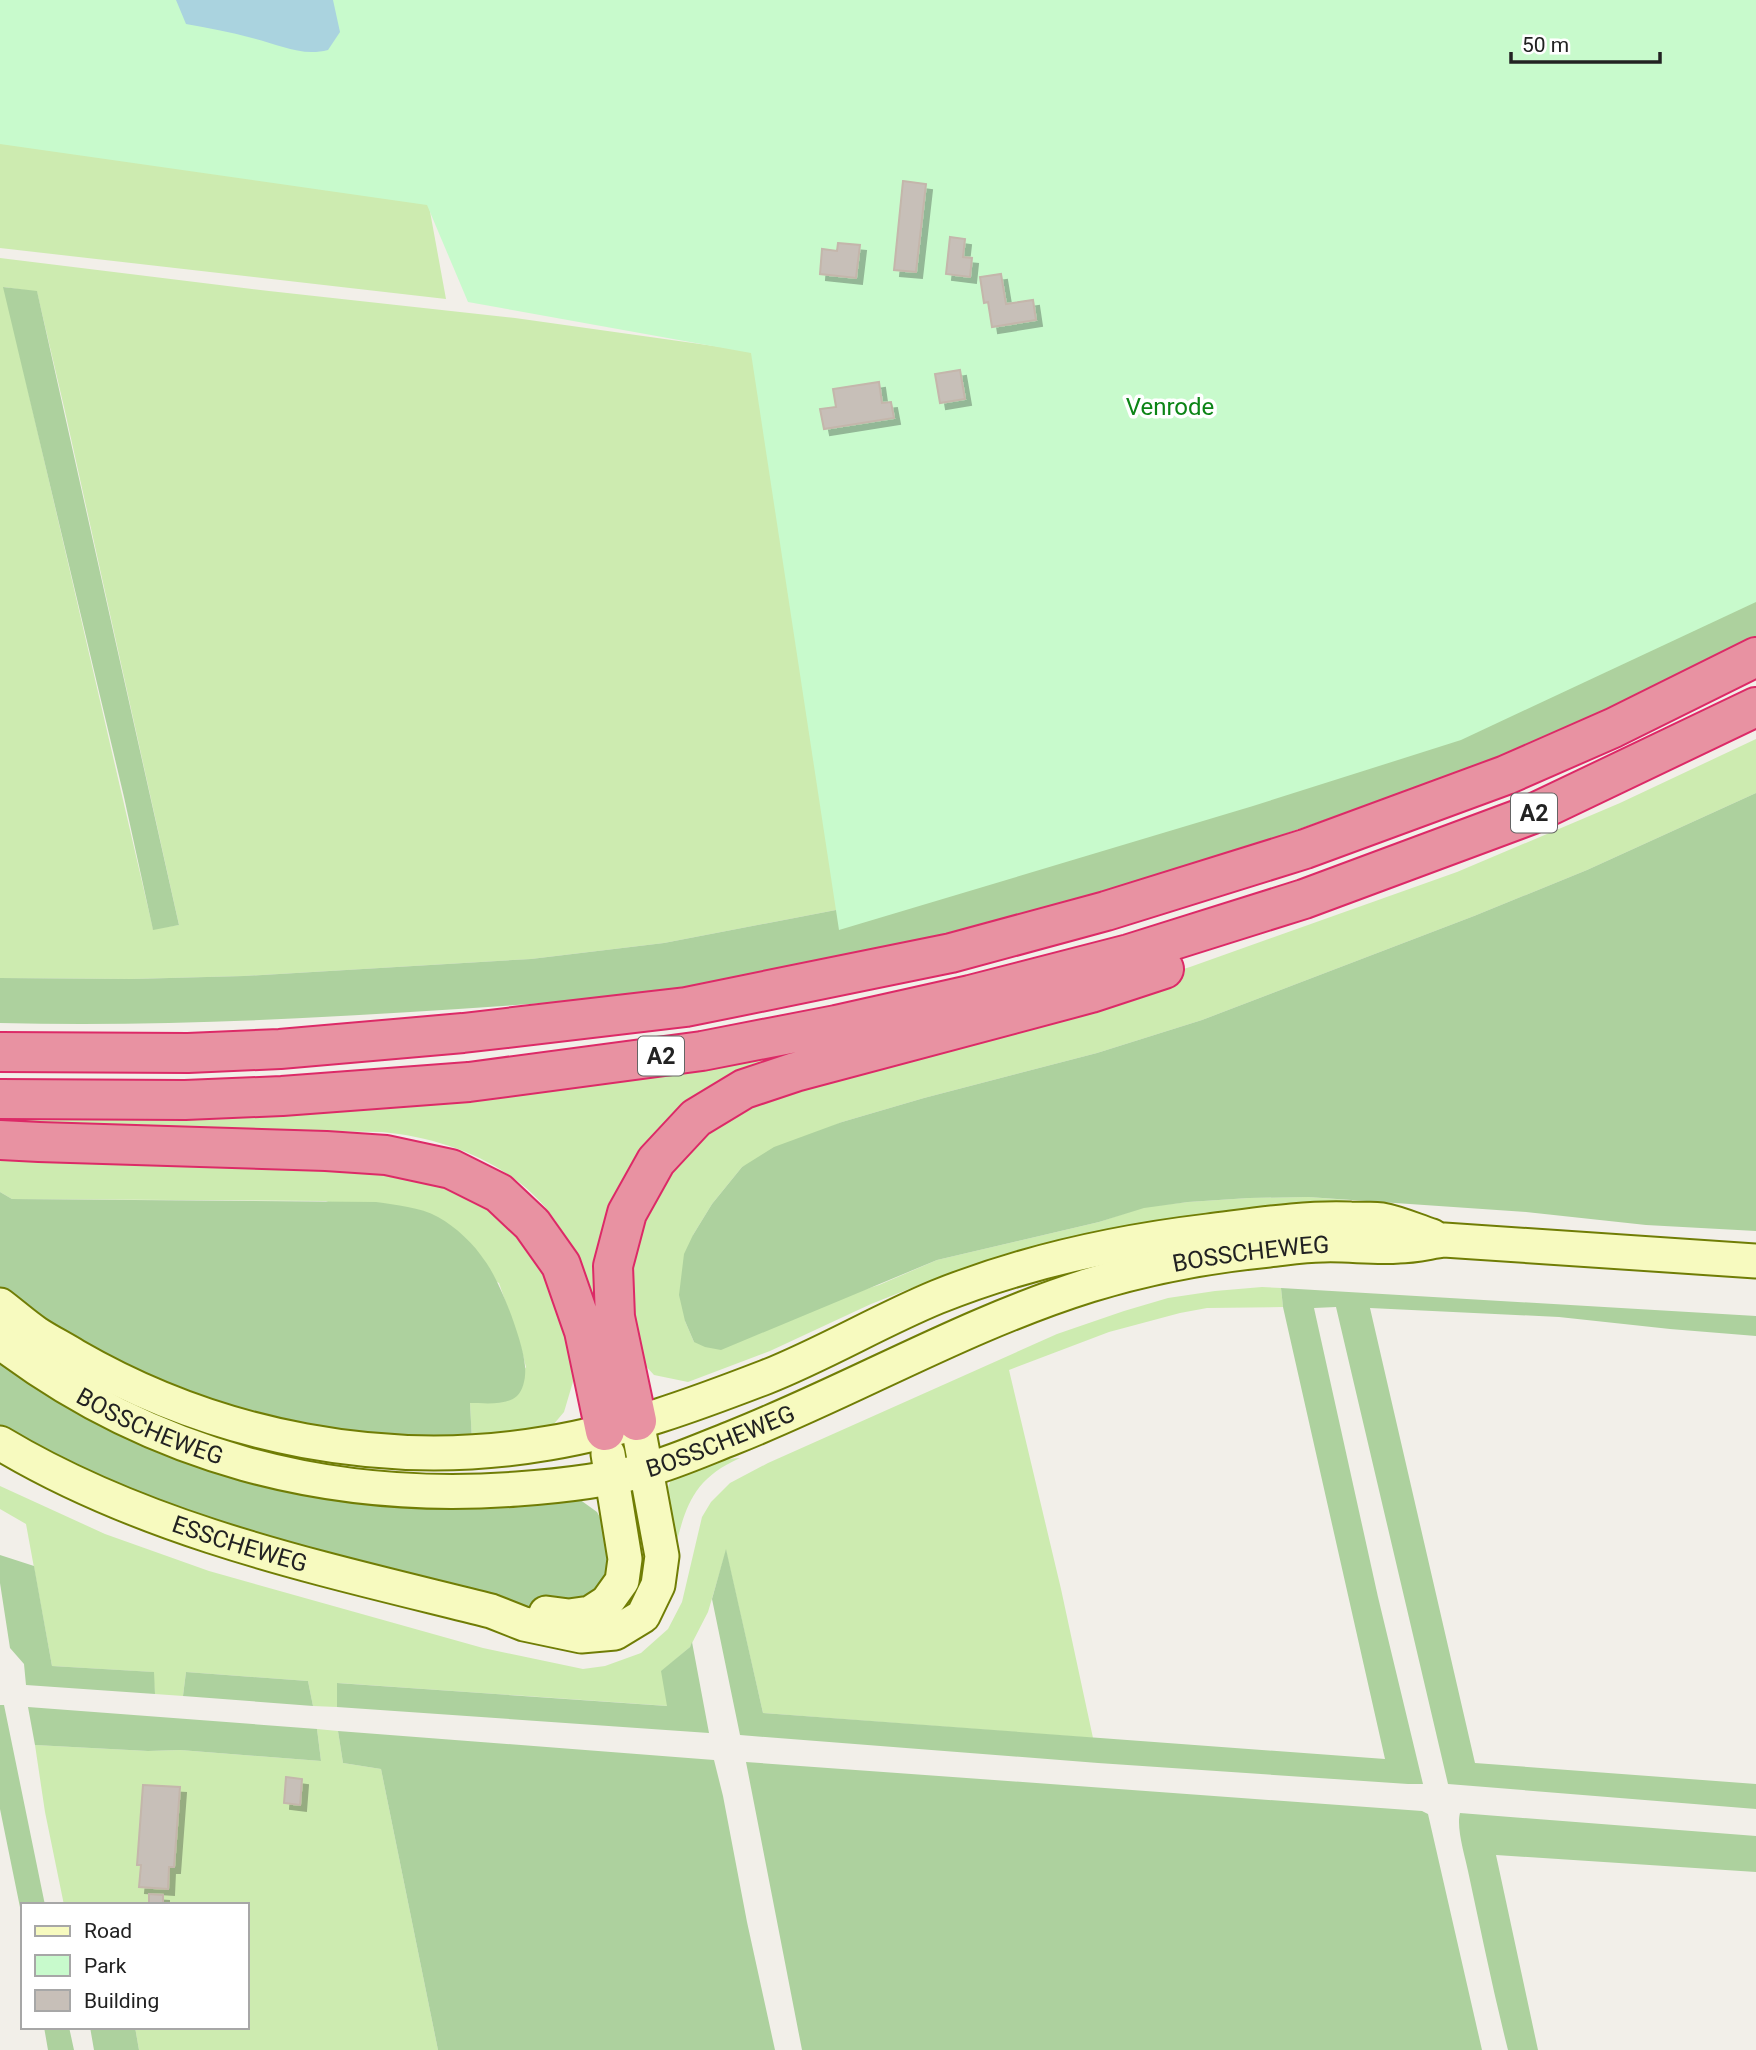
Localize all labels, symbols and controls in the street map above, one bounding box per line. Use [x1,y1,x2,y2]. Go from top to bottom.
scale bar [1511,21,1660,65]
text: 50 m [1522,33,1569,57]
park label: Venrode [1126,393,1214,421]
road number: A2 [1511,793,1557,832]
road number: A2 [638,1036,684,1076]
street label: BOSSCHEWEG [1170,1231,1329,1278]
street label: BOSSCHEWEG [71,1382,227,1471]
street label: BOSSCHEWEG [643,1399,799,1483]
street label: ESSCHEWEG [168,1510,310,1578]
legend [21,1903,248,2029]
text: Road [84,1919,132,1943]
text: Park [84,1954,127,1978]
text: Building [84,1989,159,2013]

